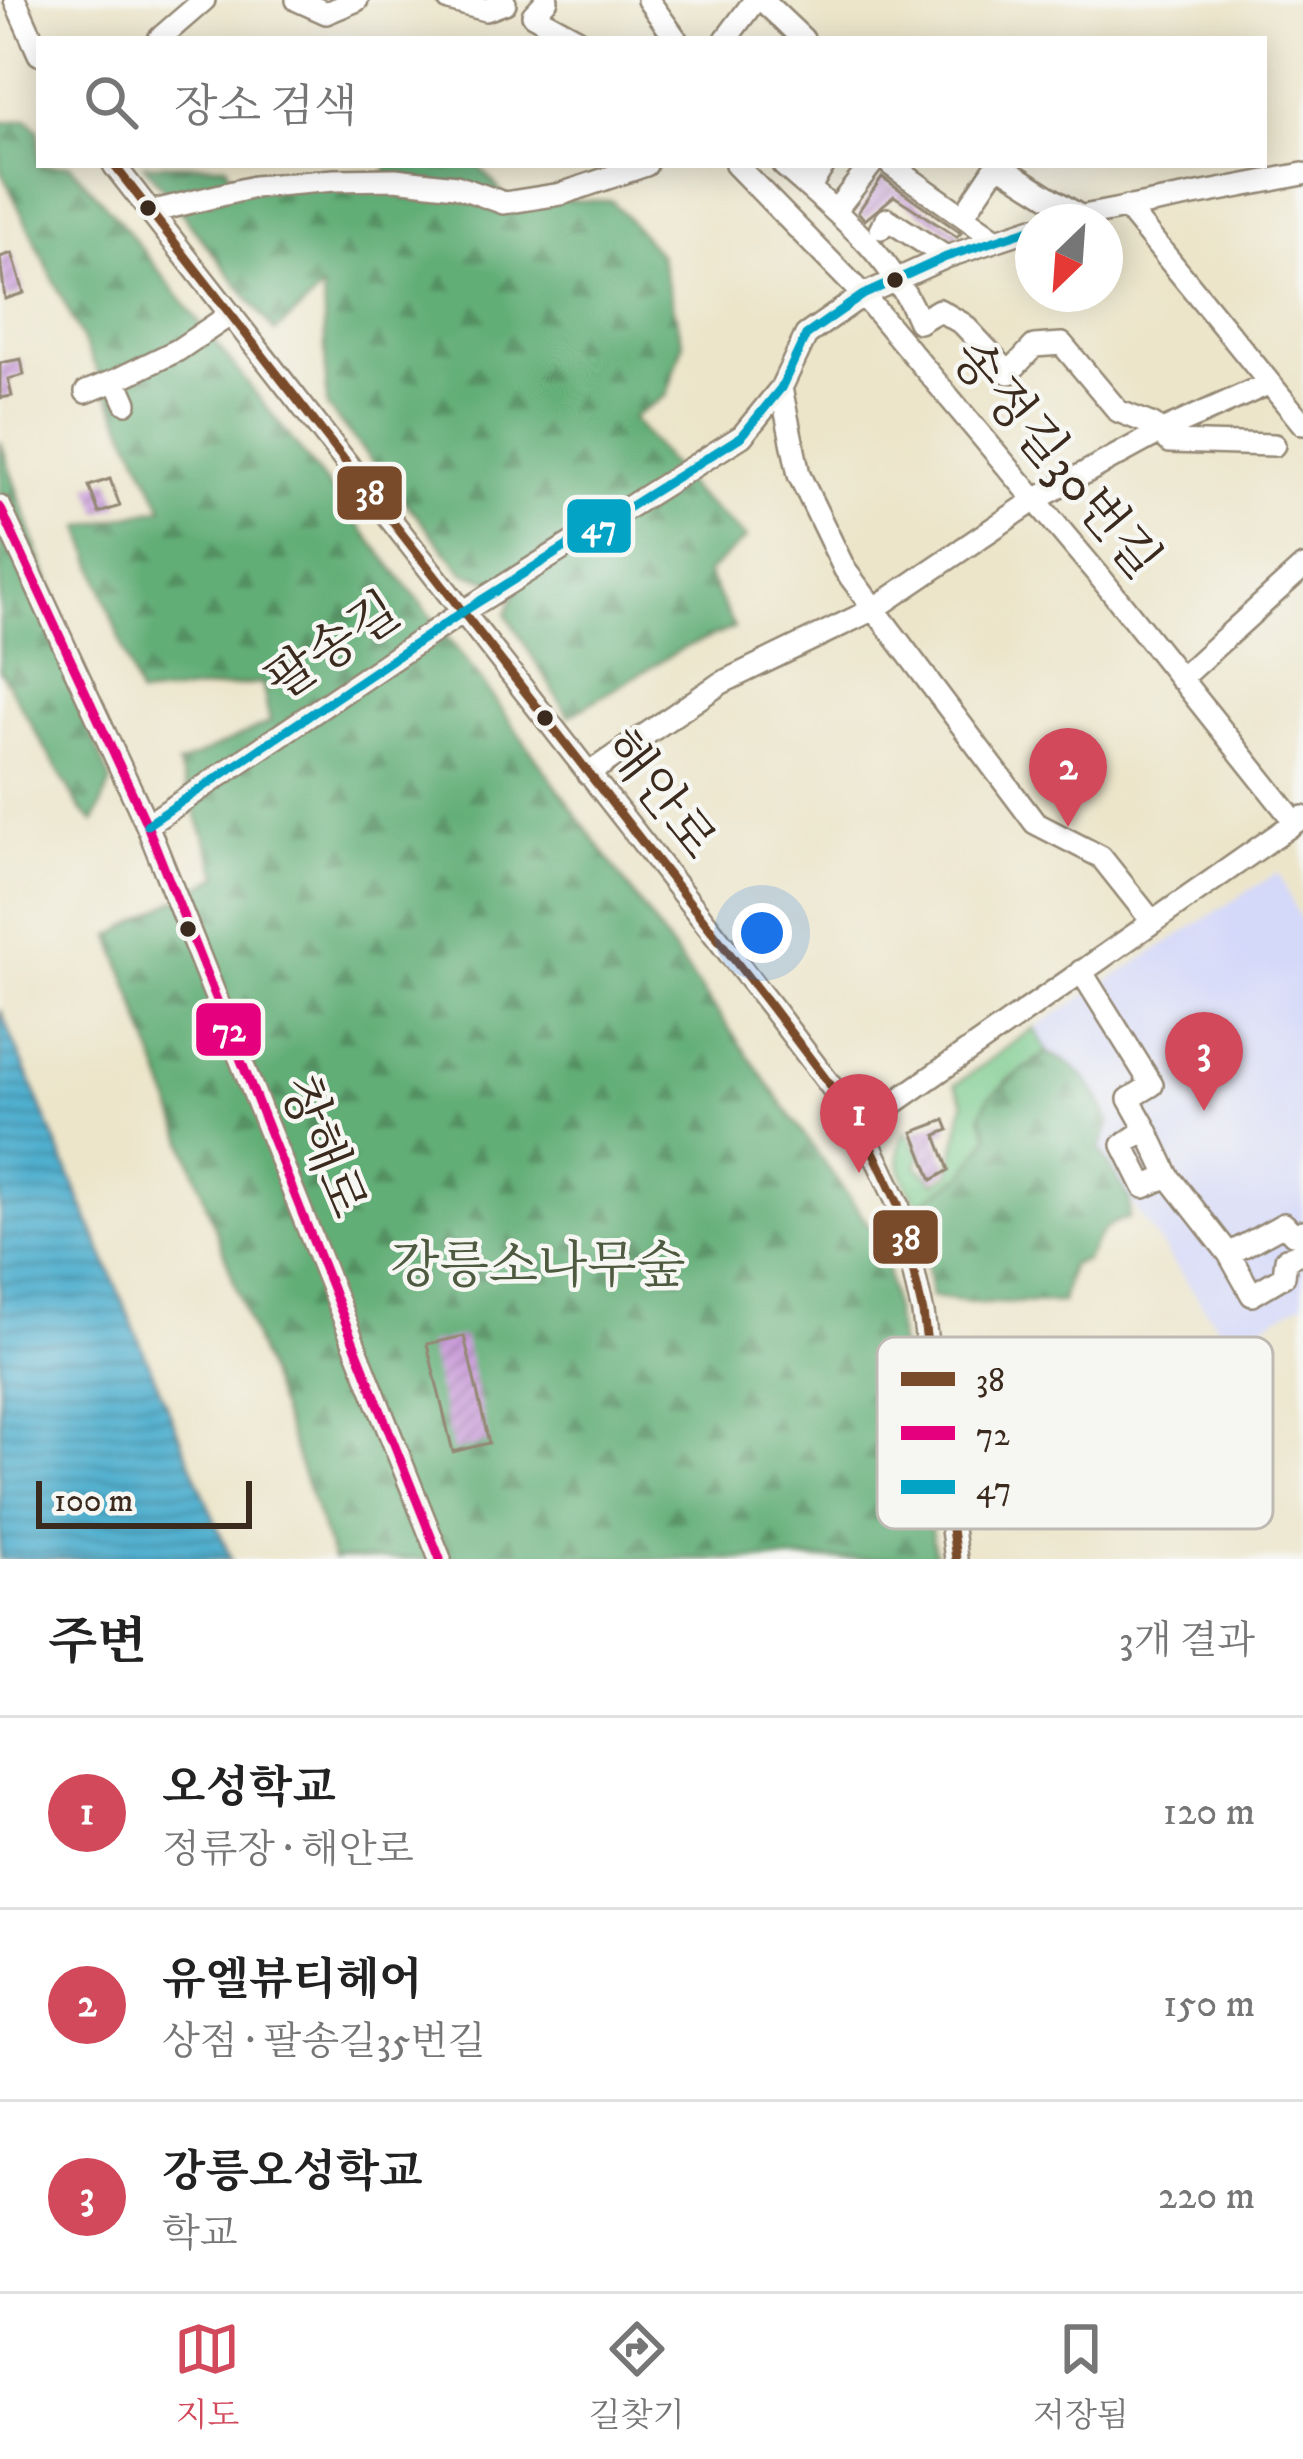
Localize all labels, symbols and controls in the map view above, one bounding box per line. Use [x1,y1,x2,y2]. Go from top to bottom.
search box [36,36,1267,168]
icon: search [78,69,144,135]
text: 장소 검색 [174,80,358,136]
unlabelled marker [137,197,159,219]
north arrow [1015,204,1123,312]
unlabelled marker [884,269,906,291]
street label: 송정길30번길 [936,327,1173,593]
line badge: 38 [335,464,404,522]
text: 38 [356,474,384,515]
line badge: 47 [565,497,633,555]
text: 47 [581,508,617,549]
street label: 팔송길 [255,580,413,715]
unlabelled marker [534,707,556,729]
street label: 해안로 [588,717,729,873]
pin: 2 [1029,728,1107,827]
your location [732,903,792,963]
unlabelled marker [177,918,199,940]
line badge: 72 [194,1001,263,1058]
text: 72 [212,1011,247,1052]
pin: 3 [1165,1012,1243,1111]
street label: 창해로 [265,1067,380,1228]
pin: 1 [820,1074,898,1173]
line badge: 38 [871,1208,940,1266]
text: 38 [892,1219,920,1260]
park label: 강릉소나무숲 [390,1235,686,1299]
legend [877,1337,1273,1529]
text: 38 [976,1361,1005,1402]
text: 72 [976,1415,1010,1456]
text: 47 [976,1469,1011,1510]
scale bar [36,1475,252,1528]
text: 100 m [54,1481,133,1522]
text: 주변 [48,1611,147,1675]
text: 3개 결과 [1119,1617,1255,1666]
text: 오성학교 [162,1761,336,1817]
text: 1 [80,1788,94,1837]
text: 120 m [1163,1788,1255,1837]
text: 정류장 · 해안로 [162,1826,414,1875]
text: 유엘뷰티헤어 [162,1953,423,2009]
text: 2 [77,1980,97,2029]
text: 150 m [1163,1980,1255,2029]
text: 상점 · 팔송길35번길 [162,2018,486,2067]
text: 강릉오성학교 [162,2145,423,2201]
text: 3 [80,2172,94,2221]
text: 220 m [1158,2172,1255,2221]
text: 학교 [162,2210,237,2259]
tab: 지도 [174,2316,240,2437]
tab: 길찾기 [589,2316,684,2437]
tab: 저장됨 [1033,2316,1129,2437]

